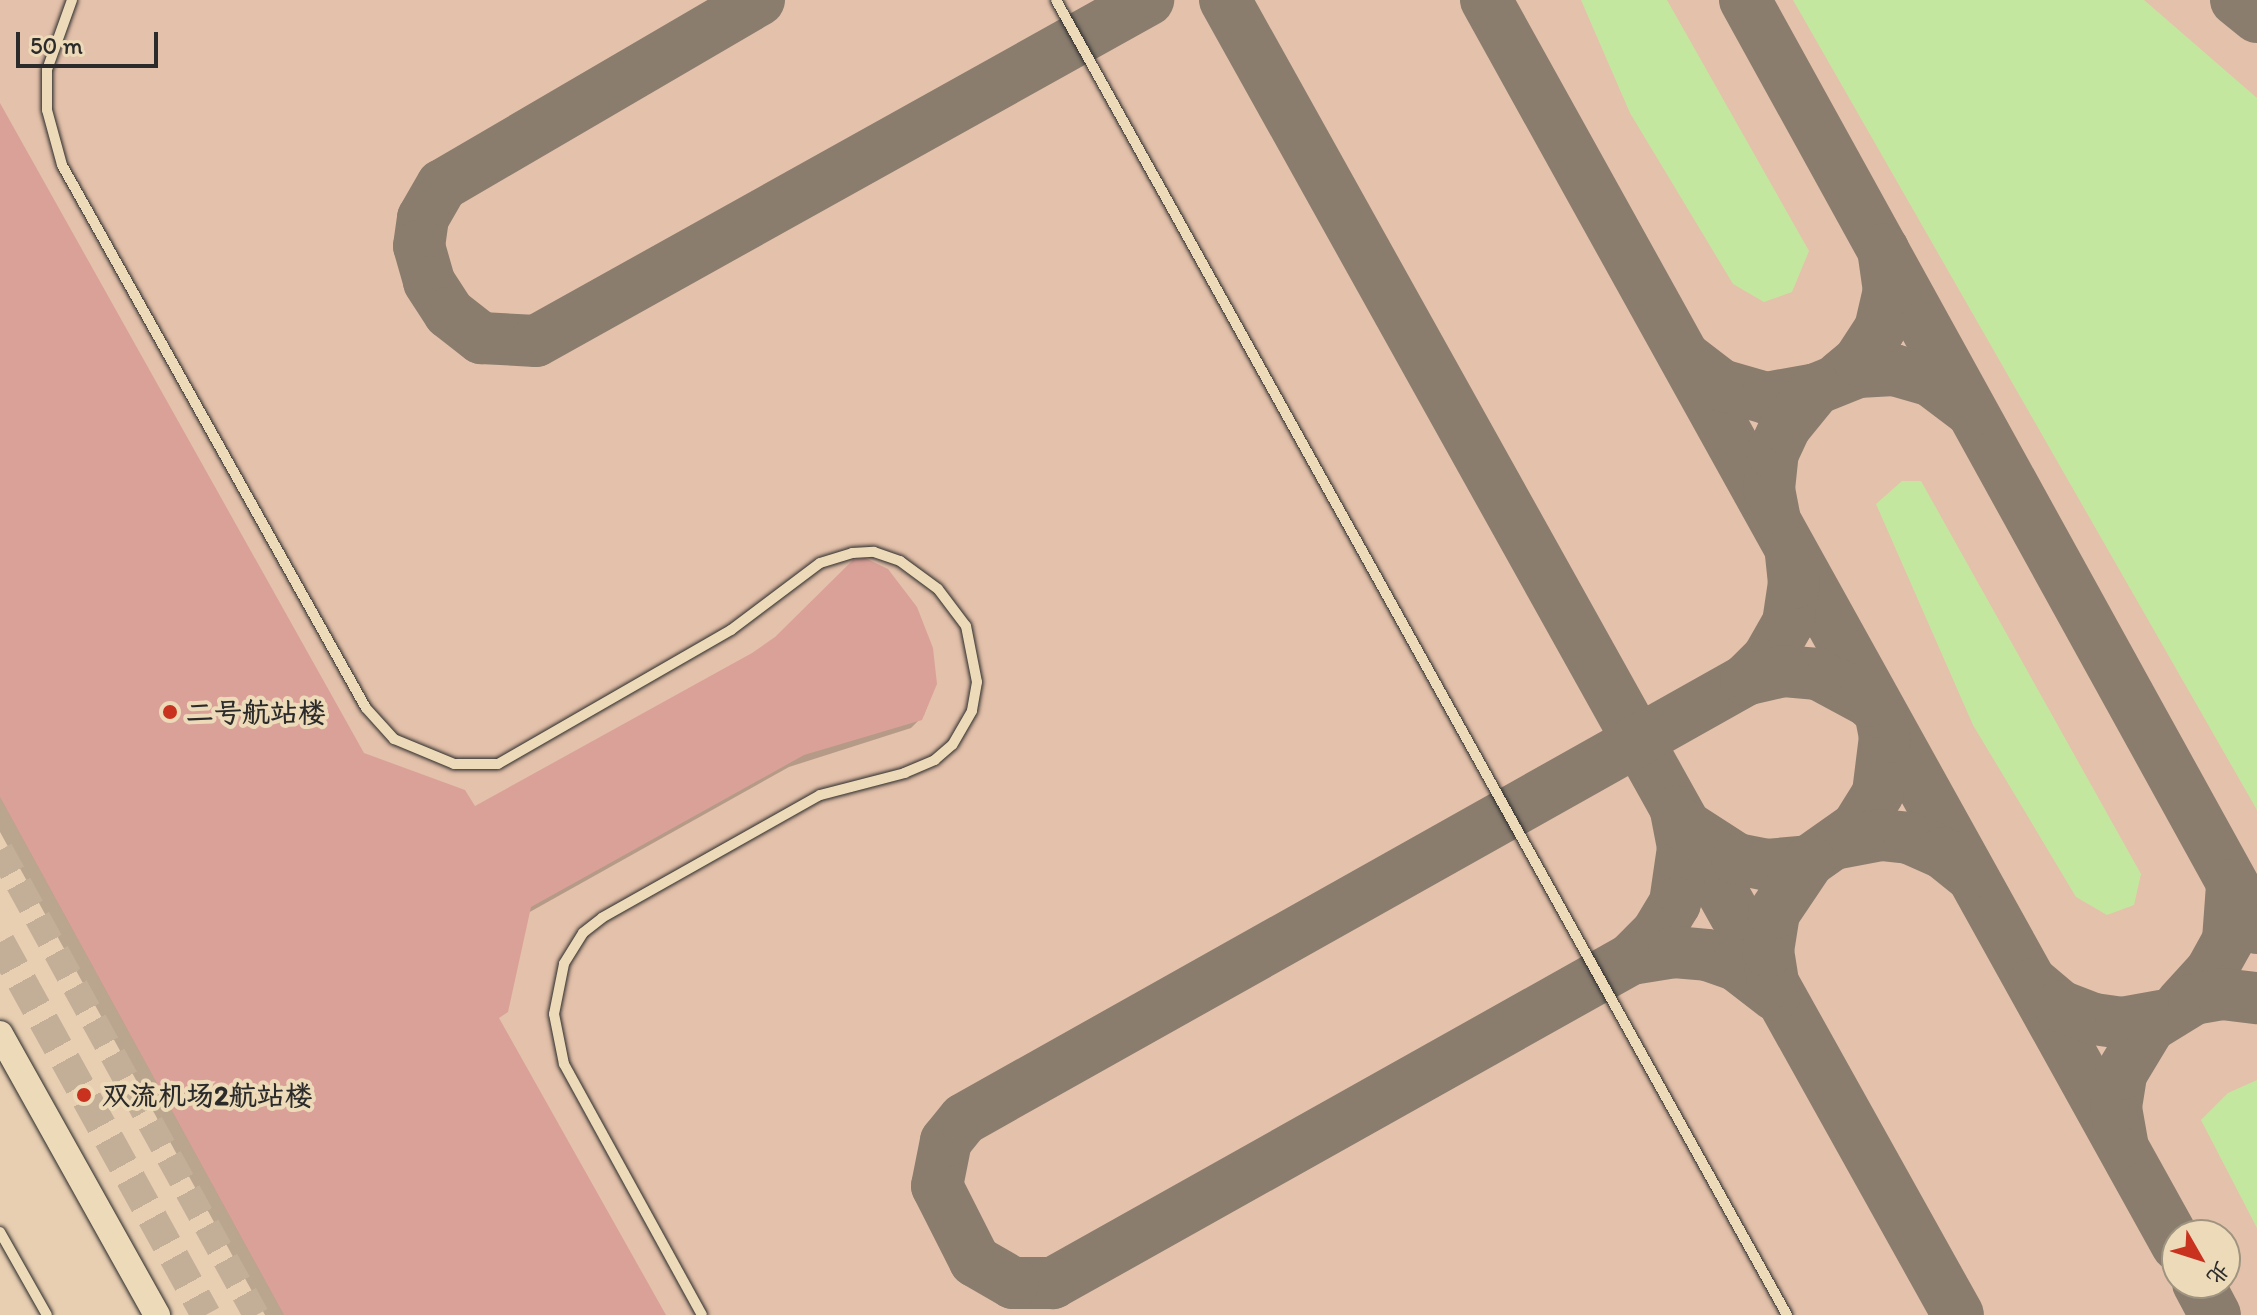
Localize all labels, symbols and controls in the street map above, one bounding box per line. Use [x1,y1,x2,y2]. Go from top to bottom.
scale bar [20,16,162,66]
text: 50 m [30,31,83,60]
place label: 二号航站楼 [186,695,326,729]
marker: 二号航站楼 [161,703,179,721]
place label: 双流机场2航站楼 [102,1078,313,1112]
marker: 双流机场2航站楼 [73,1084,95,1106]
north arrow [2161,1219,2241,1299]
text: 北 [2201,1256,2236,1290]

